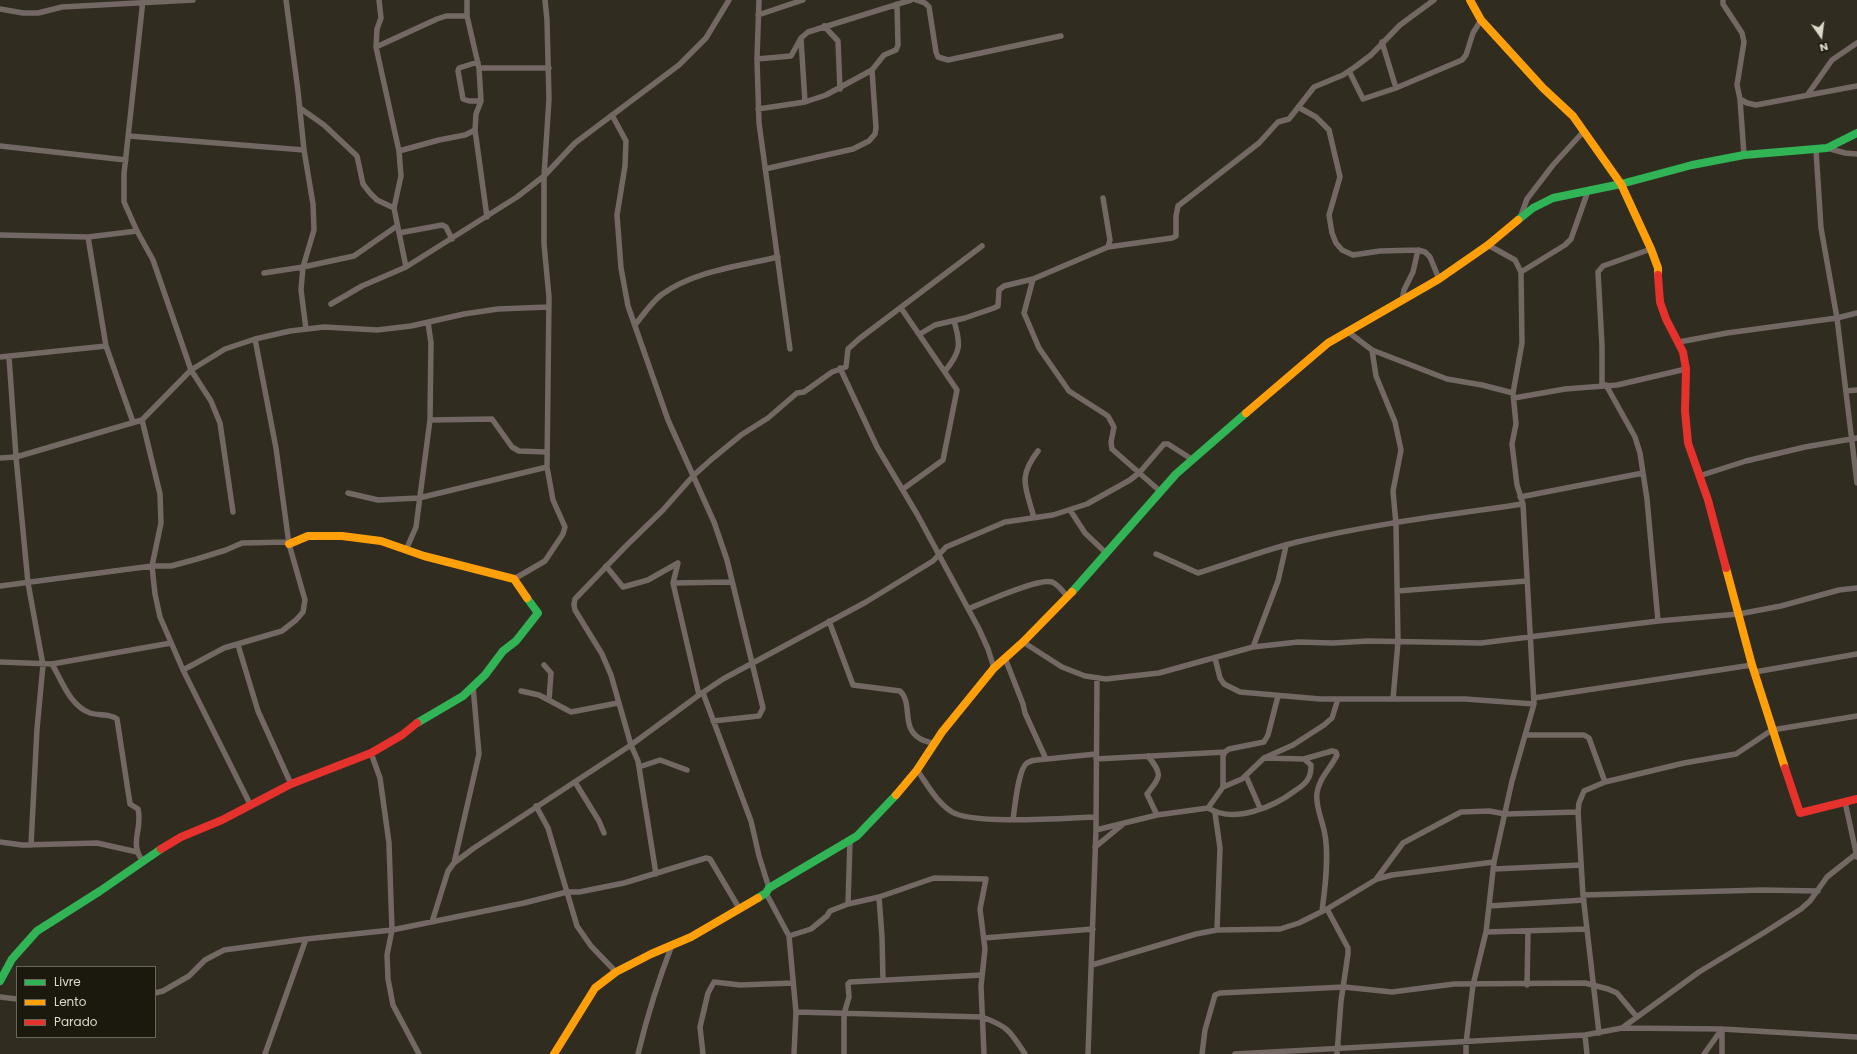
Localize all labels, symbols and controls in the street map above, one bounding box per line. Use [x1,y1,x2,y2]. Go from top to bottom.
north arrow [1801,16,1841,56]
text: N [1818,39,1830,56]
legend [16,966,156,1038]
text: Livre [54,973,81,990]
text: Lento [54,993,86,1010]
text: Parado [54,1013,97,1030]

